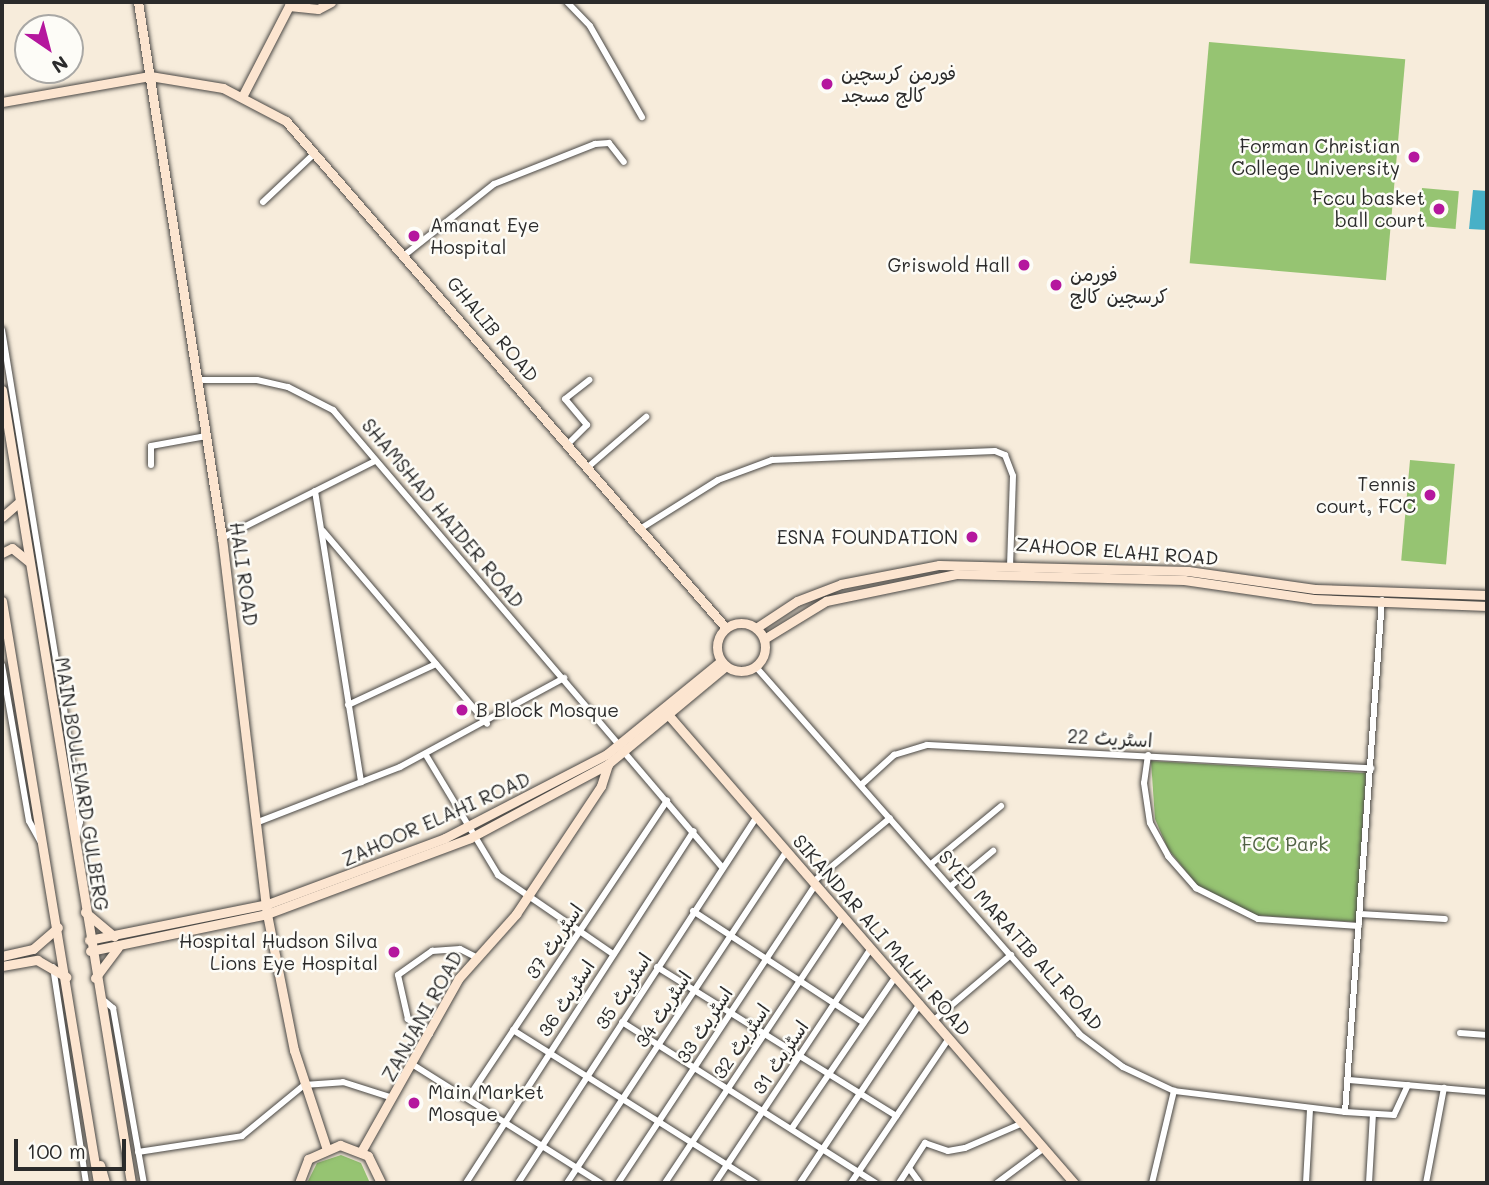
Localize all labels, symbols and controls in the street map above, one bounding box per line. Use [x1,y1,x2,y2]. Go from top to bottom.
north arrow [14,14,84,84]
text: N [47,51,73,79]
place label: فورمن کرسچین کالج مسجد [841,62,956,106]
marker: فورمن کرسچین کالج مسجد [819,76,835,92]
place label: Forman Christian College University [1231,135,1400,179]
marker: Forman Christian College University [1406,149,1422,165]
place label: Fccu basket ball court [1312,187,1425,231]
marker: Fccu basket ball court [1431,201,1447,217]
place label: Amanat Eye Hospital [430,214,539,258]
marker: Amanat Eye Hospital [404,226,424,246]
place label: Griswold Hall [888,254,1010,276]
marker: Griswold Hall [1016,257,1032,273]
place label: فورمن کرسچین کالج [1070,263,1168,307]
street label: GHALIB ROAD [442,272,544,386]
marker: فورمن کرسچین کالج [1048,277,1064,293]
street label: SHAMSHAD HAIDER ROAD [357,414,529,612]
place label: Tennis court, FCC [1316,473,1416,517]
marker: Tennis court, FCC [1422,487,1438,503]
street label: HALI ROAD [225,521,263,627]
place label: ESNA FOUNDATION [777,526,958,548]
marker: ESNA FOUNDATION [964,529,980,545]
street label: ZAHOOR ELAHI ROAD [1015,533,1219,569]
street label: MAIN BOULEVARD GULBERG [51,655,113,913]
place label: B Block Mosque [476,699,619,721]
marker: B Block Mosque [454,702,470,718]
street label: اسٹریٹ 22 [1067,724,1153,752]
street label: ZAHOOR ELAHI ROAD [339,767,533,871]
street label: SIKANDAR ALI MALHI ROAD [788,830,976,1040]
park label: FCC Park [1242,833,1328,855]
street label: SYED MARATIB ALI ROAD [934,845,1108,1035]
street label: اسٹریٹ 37 [521,899,587,983]
place label: Hospital Hudson Silva Lions Eye Hospital [179,930,378,974]
marker: Hospital Hudson Silva Lions Eye Hospital [384,942,404,962]
street label: ZANJANI ROAD [377,947,467,1085]
street label: اسٹریٹ 35 [590,949,656,1033]
street label: اسٹریٹ 36 [533,955,599,1041]
street label: اسٹریٹ 34 [630,967,696,1051]
street label: اسٹریٹ 33 [671,983,737,1067]
street label: اسٹریٹ 32 [708,999,774,1083]
street label: اسٹریٹ 31 [747,1016,813,1098]
place label: Main Market Mosque [428,1081,544,1125]
marker: Main Market Mosque [406,1095,422,1111]
scale bar [18,1126,130,1170]
text: 100 m [27,1137,86,1164]

